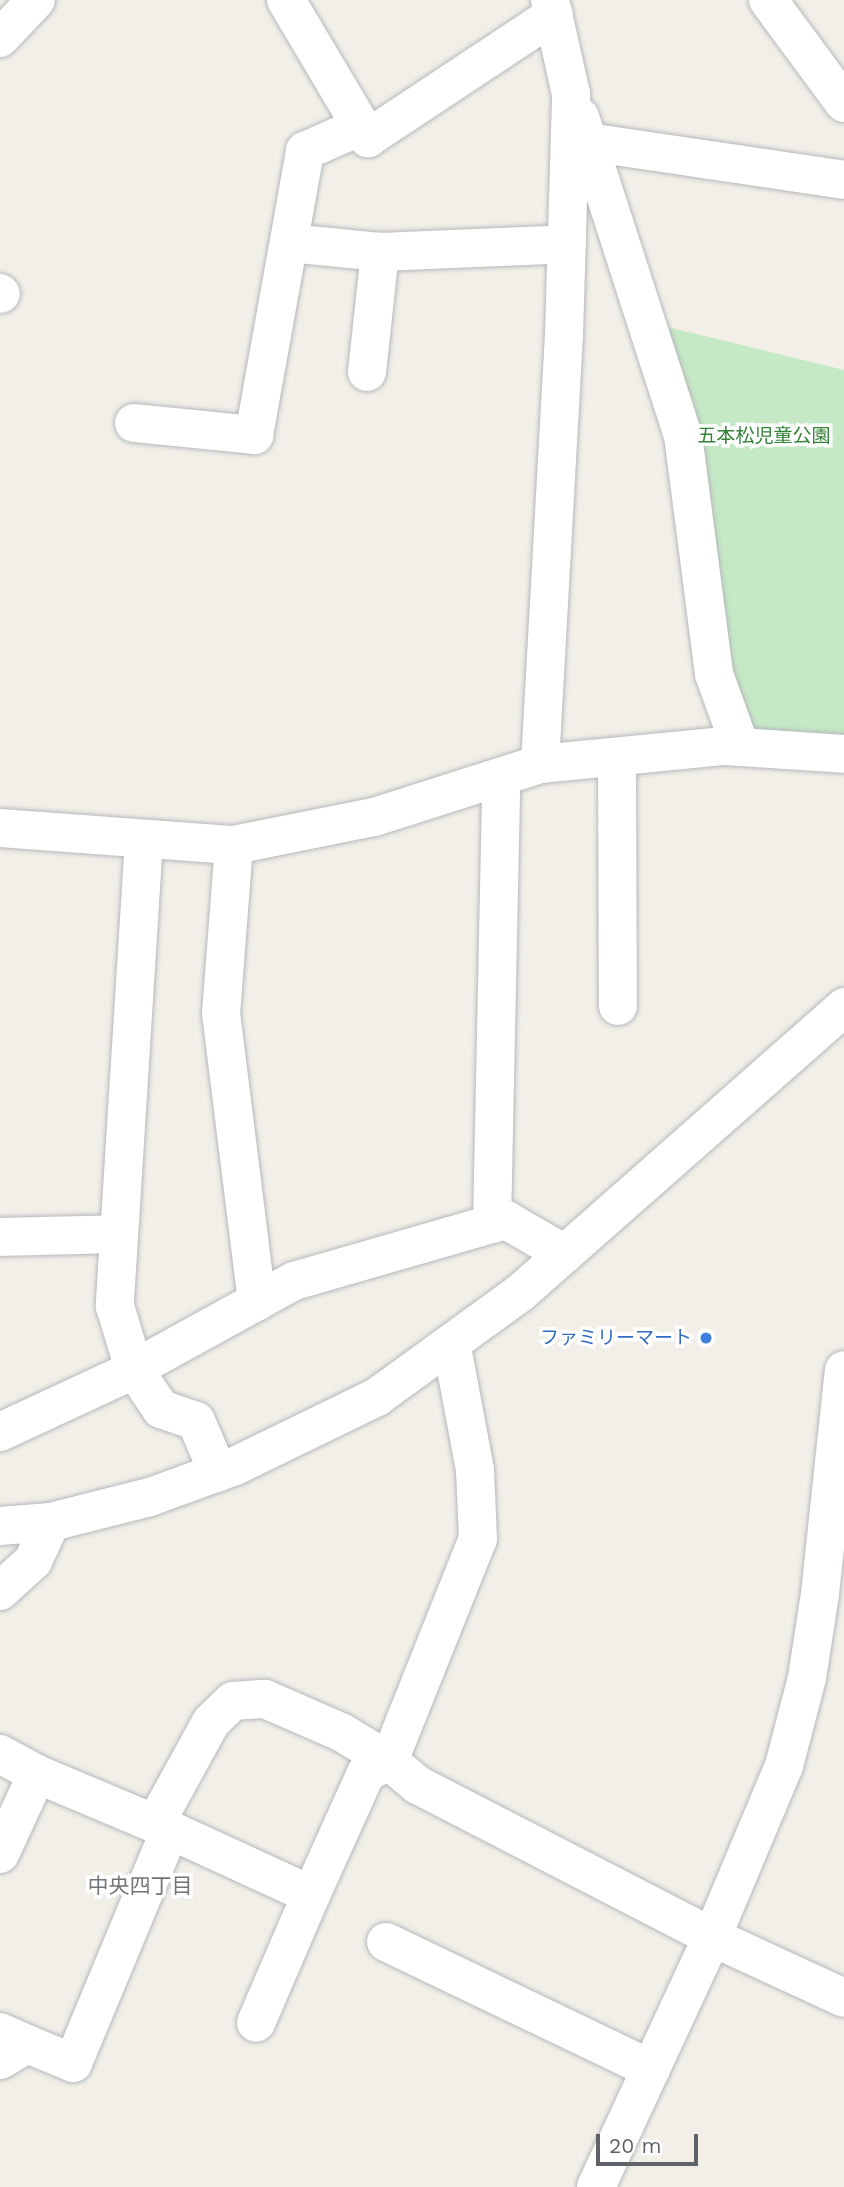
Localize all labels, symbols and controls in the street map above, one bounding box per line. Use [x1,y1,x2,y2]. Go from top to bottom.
park label: 五本松児童公園 [698,425,830,447]
place label: ファミリーマート [540,1327,692,1349]
marker: ファミリーマート [698,1330,714,1346]
district label: 中央四丁目 [88,1873,192,1899]
scale bar [599,2120,700,2164]
text: 20 m [609,2133,661,2158]

